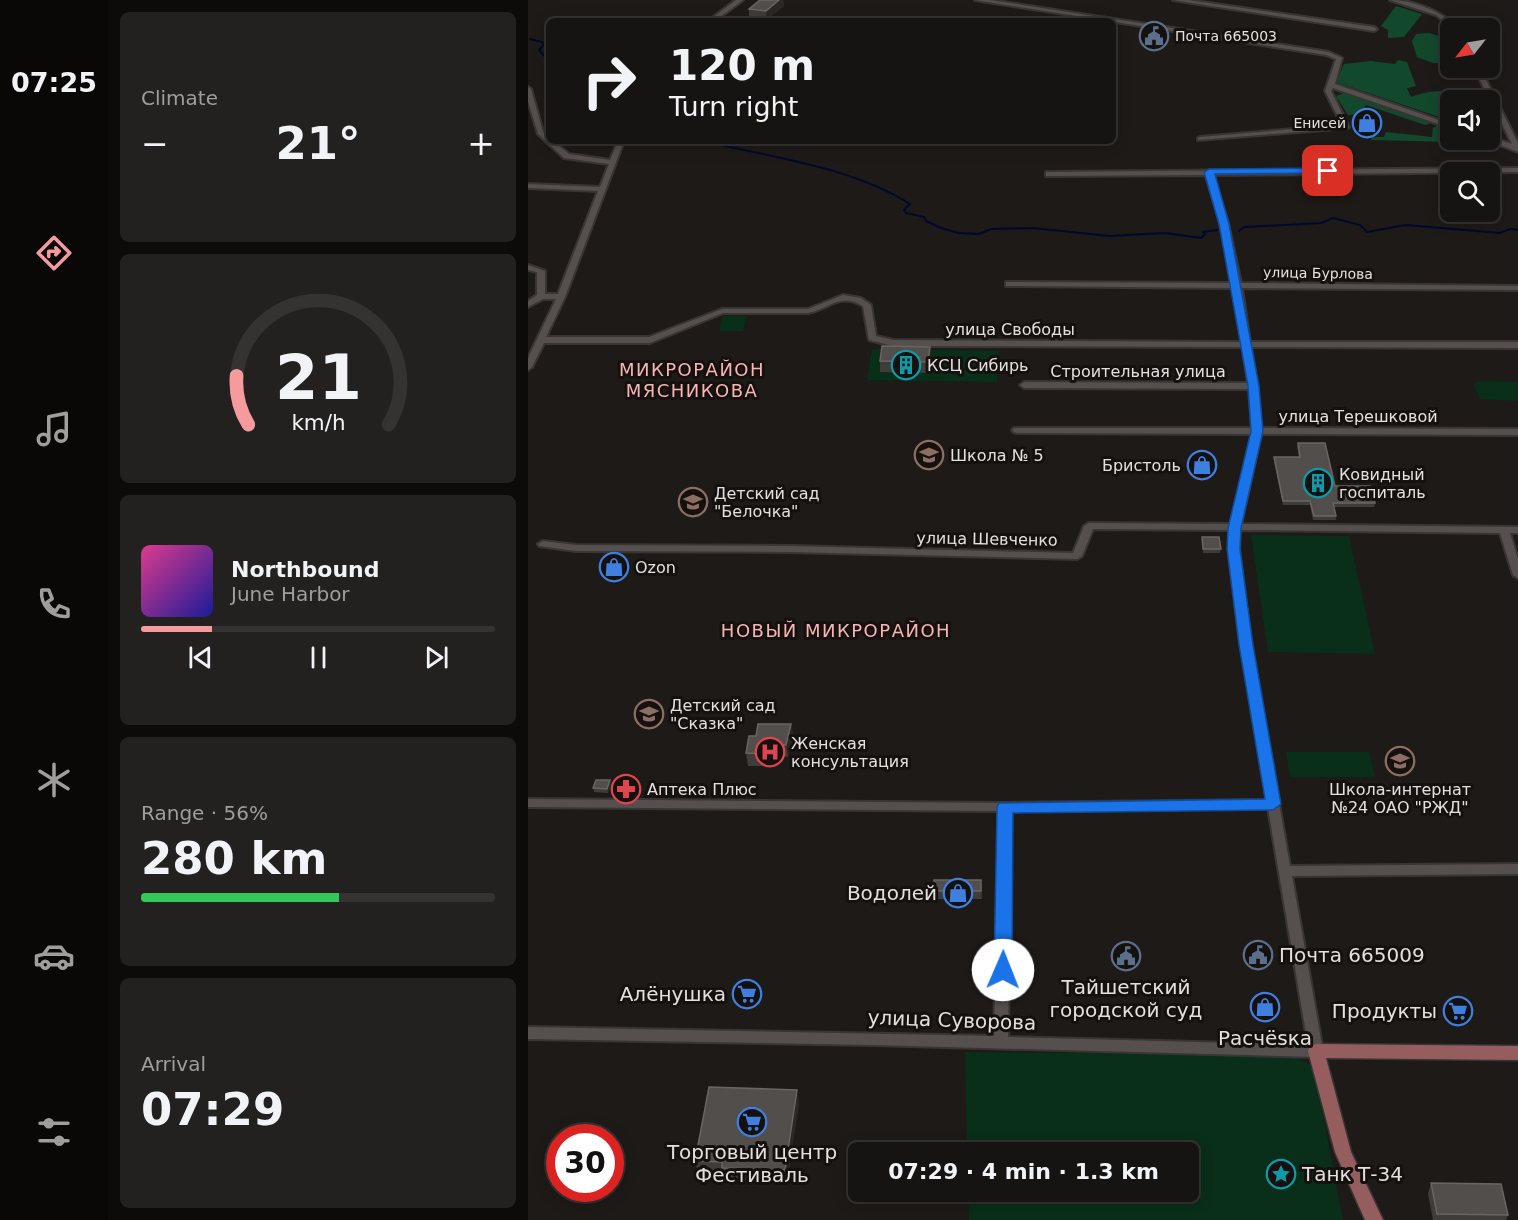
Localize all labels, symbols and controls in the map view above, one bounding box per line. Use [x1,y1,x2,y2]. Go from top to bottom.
north arrow [1440,18,1500,78]
map controls [1440,18,1500,222]
public building icon: Почта 665003 [1138,20,1170,52]
place label: Почта 665003 [1175,28,1277,44]
text: 120 m [669,41,815,90]
icon: right [570,42,648,120]
text: 07:25 [11,67,97,98]
text: Climate [141,86,218,110]
button: sound [1440,90,1500,150]
text: Turn right [669,91,798,122]
shop icon: Енисей [1351,107,1383,139]
place label: Енисей [1293,115,1346,131]
text: 21° [275,117,361,170]
text: − [141,124,169,163]
text: + [467,124,495,163]
pin [1302,145,1353,196]
icon: arrive [1311,154,1344,187]
button: search [1440,162,1500,222]
icon: directions [33,232,75,274]
street label: улица Бурлова [1263,264,1373,282]
street label: улица Свободы [945,320,1075,339]
text: 21 [275,342,361,415]
building icon: КСЦ Сибирь [890,349,922,381]
place label: КСЦ Сибирь [927,356,1028,375]
district label: МИКРОРАЙОН МЯСНИКОВА [619,359,765,401]
street label: Строительная улица [1050,362,1226,381]
street label: улица Терешковой [1278,407,1438,426]
icon: music [33,408,75,450]
text: km/h [291,411,345,436]
school or university icon: Школа № 5 [913,439,945,471]
place label: Школа № 5 [950,446,1044,465]
shop icon: Бристоль [1186,449,1218,481]
place label: Бристоль [1102,456,1181,475]
place label: Ковидный госпиталь [1339,465,1426,502]
building icon: Ковидный госпиталь [1302,467,1334,499]
place label: Детский сад "Белочка" [714,484,820,521]
school or university icon: Детский сад "Белочка" [677,486,709,518]
street label: улица Шевченко [916,528,1058,550]
shop icon: Ozon [598,551,630,583]
text: Northbound [231,557,380,582]
place label: Ozon [635,558,676,577]
text: June Harbor [231,582,350,606]
icon: phone [33,583,75,625]
district label: НОВЫЙ МИКРОРАЙОН [721,620,951,641]
icon: previous [184,641,217,674]
icon: pause [302,641,335,674]
icon: next [420,641,453,674]
place label: Детский сад "Сказка" [670,696,776,733]
school or university icon: Детский сад "Сказка" [633,698,665,730]
place label: Женская консультация [791,734,909,771]
hospital icon: Женская консультация [754,736,786,768]
school or university icon: Школа-интернат №24 ОАО "РЖД" [1384,745,1416,777]
icon: climate [33,759,75,801]
pharmacy icon: Аптека Плюс [610,773,642,805]
place label: Аптека Плюс [647,780,757,799]
place label: Школа-интернат №24 ОАО "РЖД" [1329,780,1471,817]
text: Range · 56% [141,801,268,825]
text: 280 km [141,832,327,885]
shop icon: Водолей [942,877,974,909]
place label: Водолей [847,881,937,905]
icon: car [33,935,75,977]
position arrow [971,938,1035,1002]
public building icon: Почта 665009 [1242,939,1274,971]
public building icon: Тайшетский городской суд [1110,940,1142,972]
place label: Почта 665009 [1279,943,1425,967]
place label: Тайшетский городской суд [1050,975,1202,1022]
supermarket icon: Алёнушка [731,978,763,1010]
place label: Алёнушка [620,982,726,1006]
shop icon: Расчёsка [1249,991,1281,1023]
supermarket icon: Продукты [1442,995,1474,1027]
place label: Продукты [1332,999,1437,1023]
street label: улица Суворова [867,1005,1037,1035]
place label: Расчёsка [1218,1026,1312,1050]
text: Arrival [141,1052,206,1076]
text: 07:29 [141,1083,284,1136]
supermarket icon: Торговый центр Фестиваль [736,1106,768,1138]
icon: filters [33,1111,75,1153]
speed limit sign: 30 [546,1124,624,1202]
place label: Торговый центр Фестиваль [666,1140,837,1187]
place icon: Танк Т-34 [1265,1158,1297,1190]
text: 07:29 · 4 min · 1.3 km [888,1159,1159,1184]
place label: Танк Т-34 [1301,1162,1403,1186]

